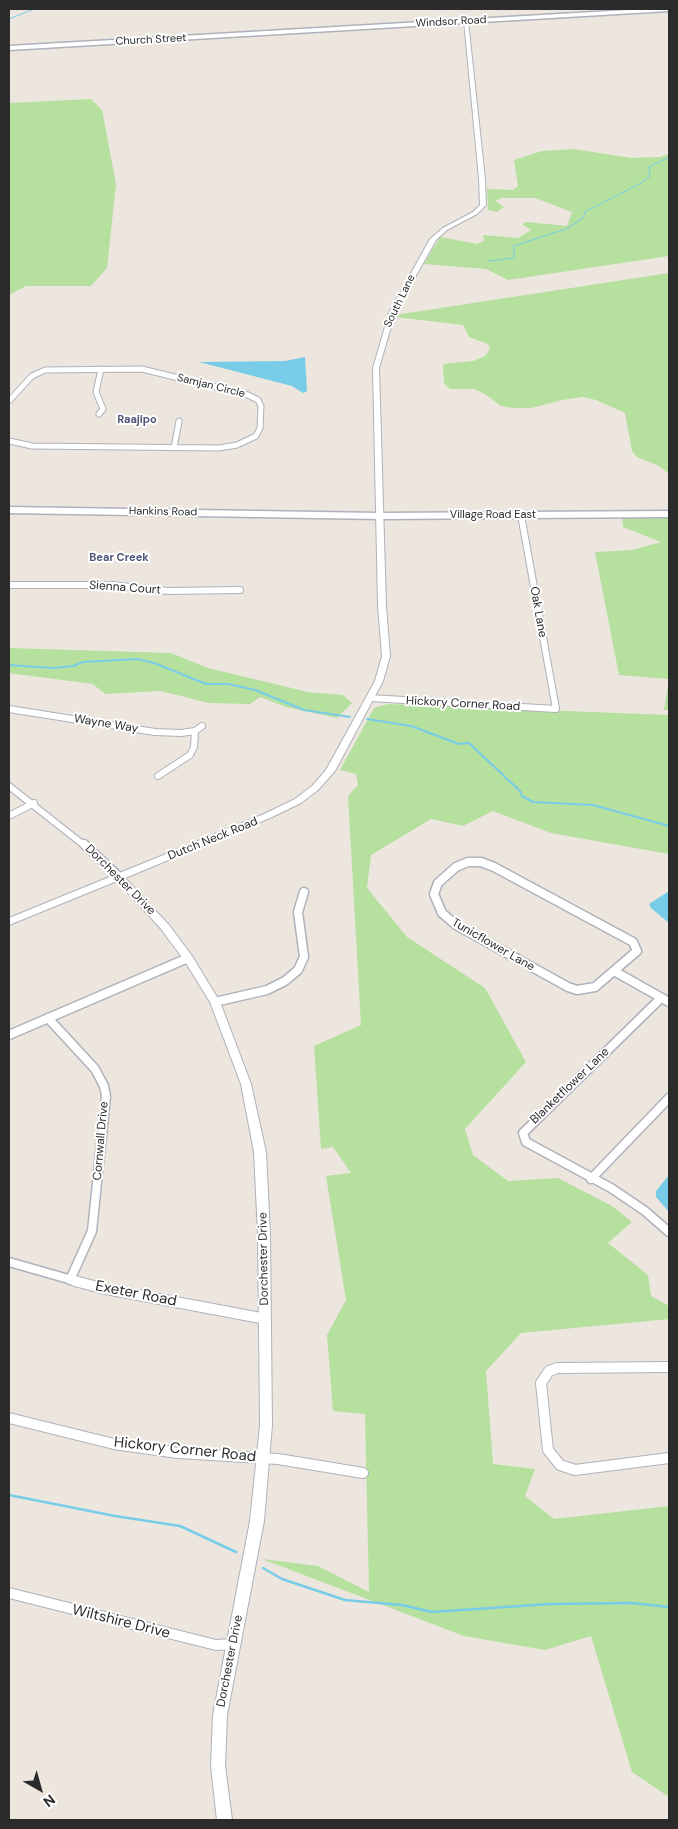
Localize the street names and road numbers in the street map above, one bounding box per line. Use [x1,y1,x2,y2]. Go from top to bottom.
street label: Windsor Road [415,14,487,30]
street label: Church Street [115,32,187,48]
street label: South Lane [382,272,418,330]
street label: Samjan Circle [176,371,246,401]
street label: Hankins Road [129,505,197,519]
street label: Village Road East [450,508,536,522]
street label: Sienna Court [89,578,161,598]
street label: Oak Lane [526,585,550,639]
street label: Hickory Corner Road [406,694,520,714]
street label: Wayne Way [73,712,139,736]
street label: Dutch Neck Road [166,814,260,864]
street label: Dorchester Drive [82,842,158,918]
street label: Tunicflower Lane [449,915,537,975]
street label: Blanketflower Lane [528,1045,612,1127]
street label: Cornwall Drive [90,1101,112,1181]
street label: Dorchester Drive [256,1212,272,1306]
street label: Exeter Road [94,1277,178,1311]
street label: Hickory Corner Road [113,1434,257,1466]
street label: Wiltshire Drive [70,1601,172,1643]
street label: Dorchester Drive [214,1614,246,1708]

